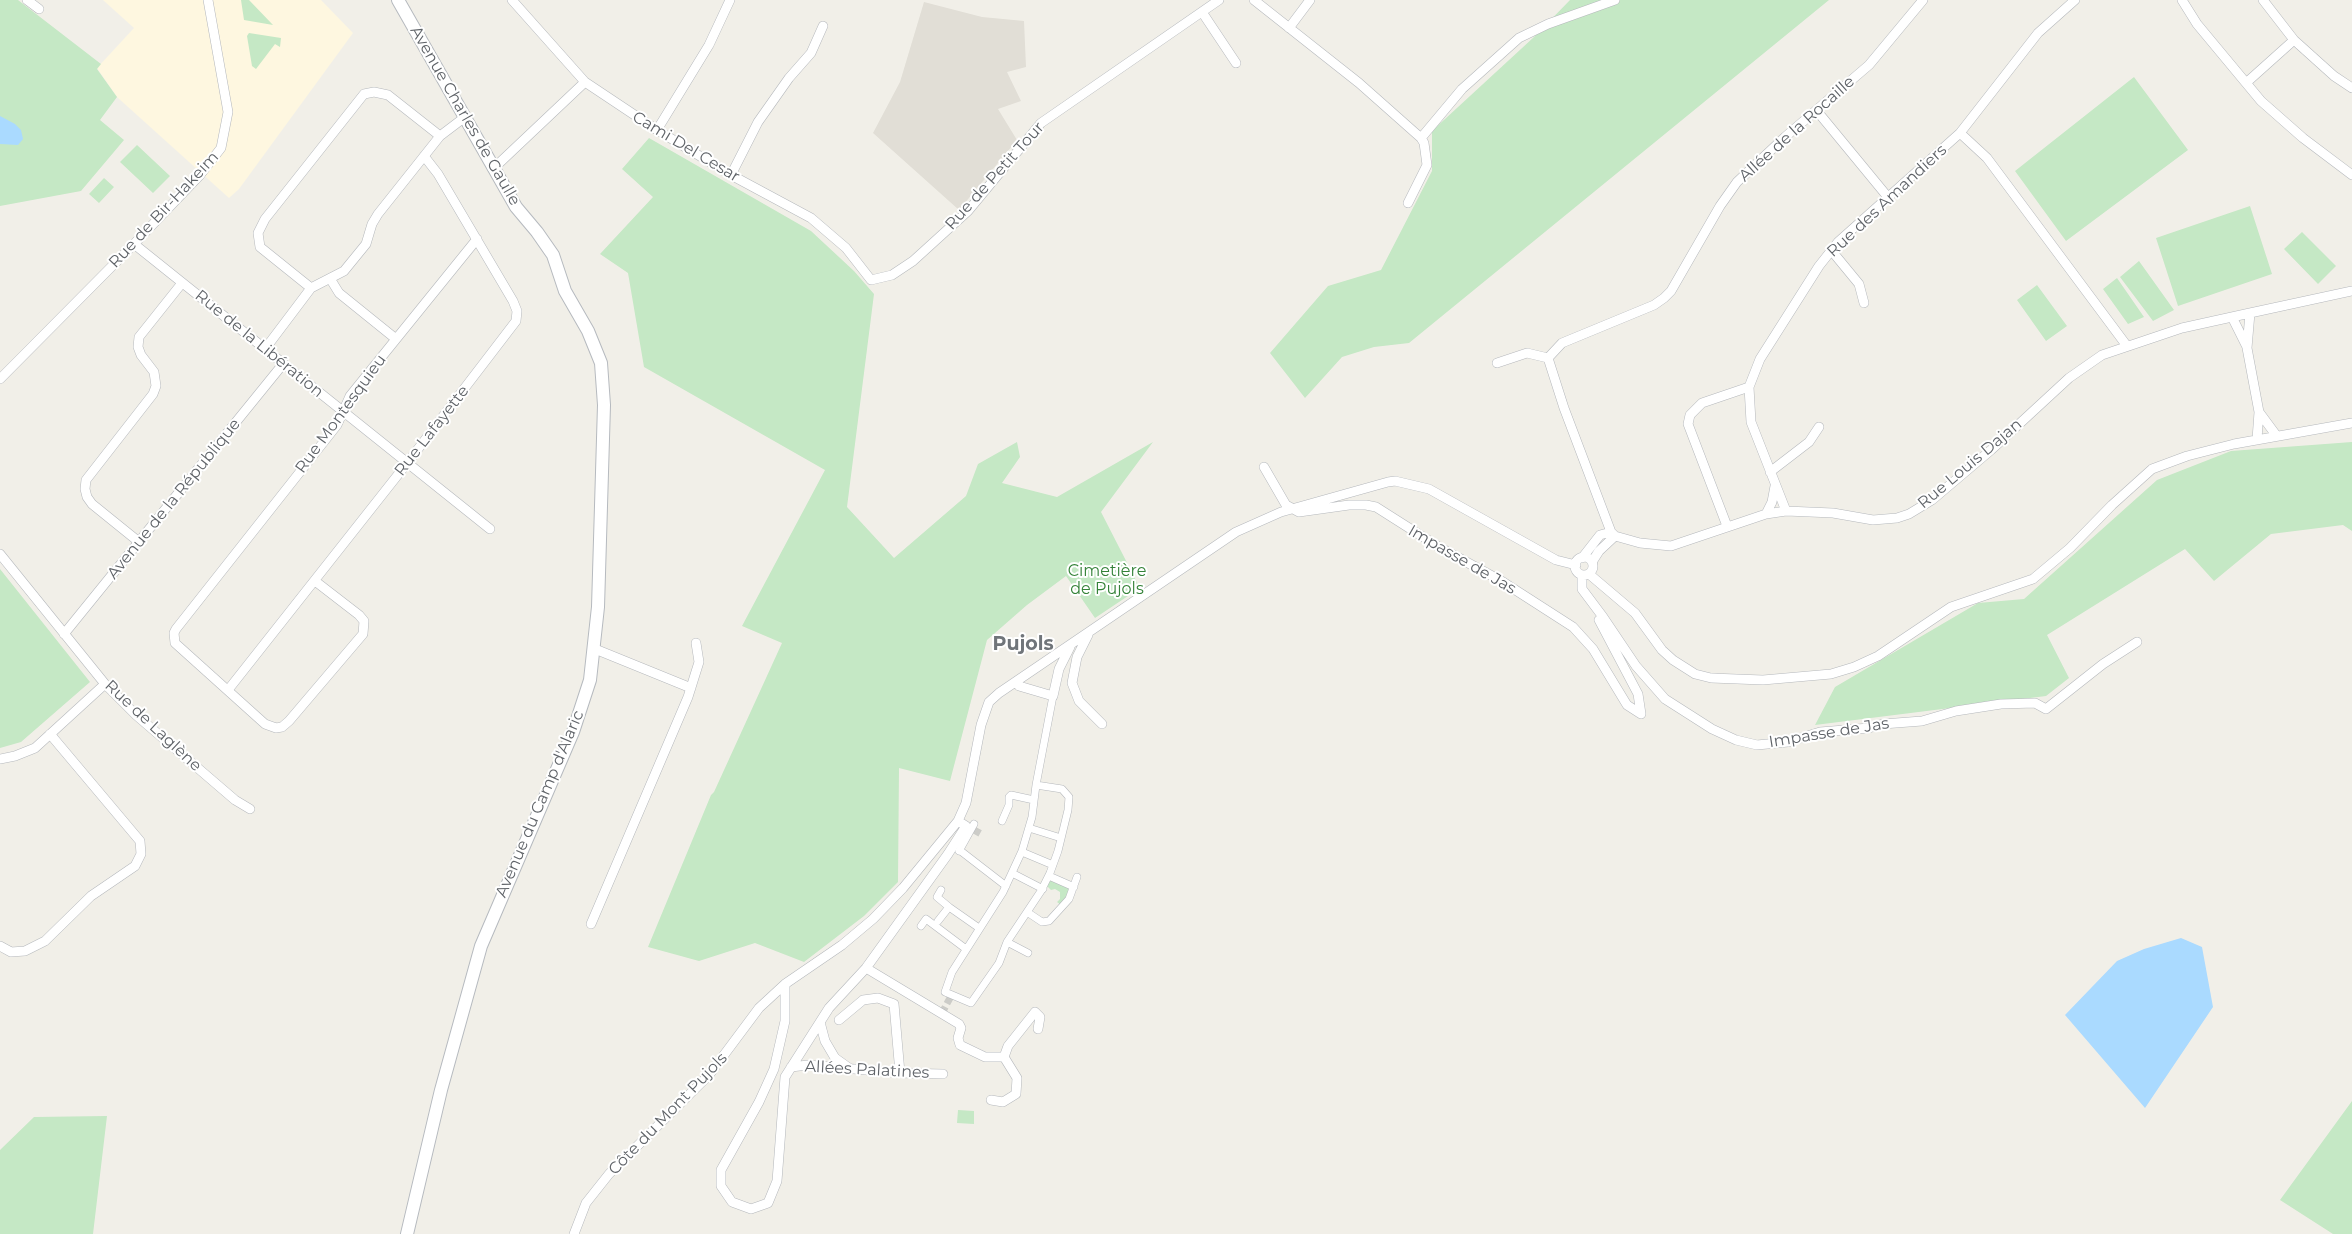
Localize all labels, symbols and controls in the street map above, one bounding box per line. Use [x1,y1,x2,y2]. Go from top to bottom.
street label: Avenue Charles de Gaulle [406,23,524,209]
street label: Allée de la Rocaille [1735,72,1859,186]
street label: Cami Del Cesar [629,107,743,187]
street label: Rue de Petit Tour [941,118,1049,234]
street label: Rue des Amandiers [1823,141,1951,261]
street label: Rue de Bir-Hakeim [105,148,223,272]
street label: Rue de la Libération [191,286,327,402]
street label: Rue Montesquieu [291,351,391,477]
street label: Rue Lafayette [391,382,473,480]
street label: Avenue de la République [103,415,245,583]
street label: Rue Louis Dajan [1914,415,2026,513]
street label: Impasse de Jas [1405,521,1519,599]
park label: Cimetière de Pujols [1068,561,1146,599]
district label: Pujols [992,633,1054,655]
street label: Rue de Laglène [101,676,205,776]
street label: Avenue du Camp d'Alaric [492,708,588,900]
street label: Impasse de Jas [1768,714,1890,752]
street label: Côte du Mont Pujols [605,1049,731,1179]
street label: Allées Palatines [804,1057,930,1083]

